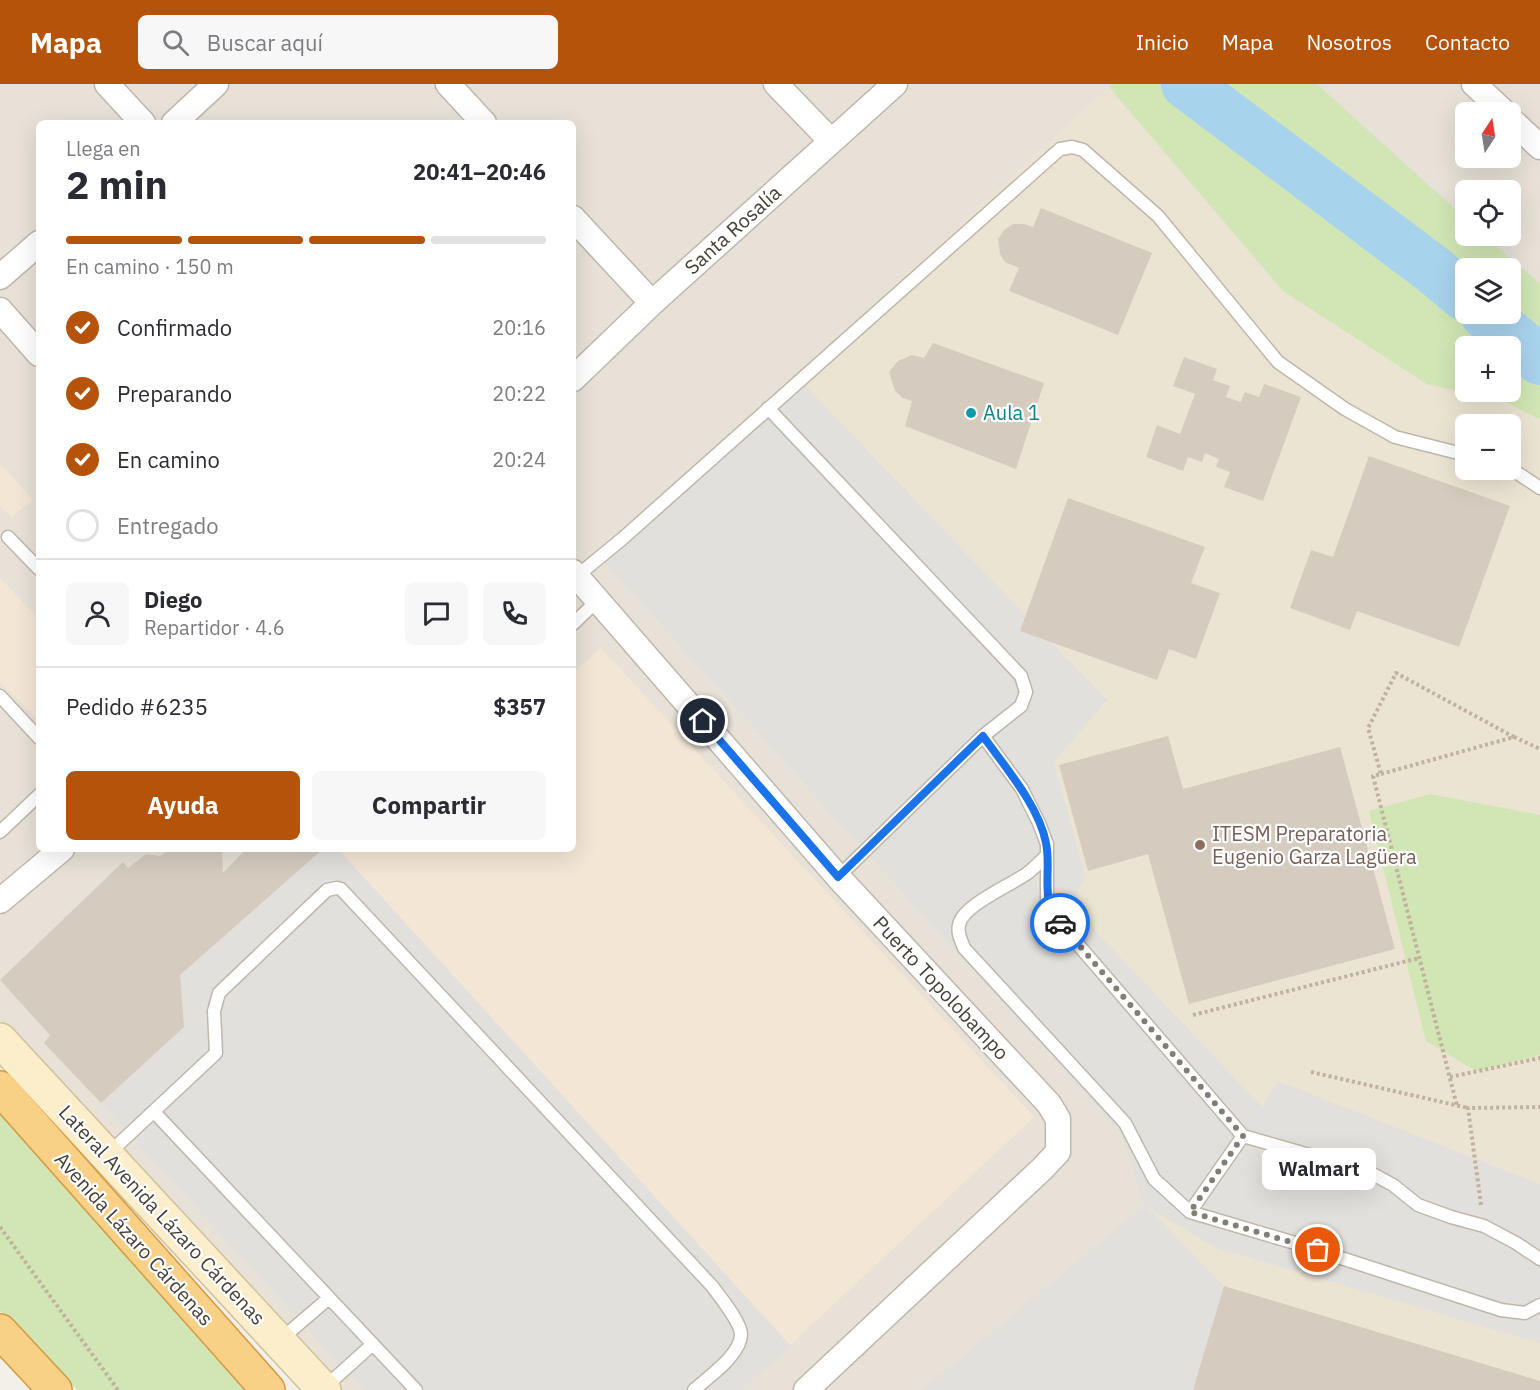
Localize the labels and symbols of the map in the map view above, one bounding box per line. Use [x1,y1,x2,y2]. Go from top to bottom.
north arrow [1455,102,1521,168]
street label: Santa Rosalía [679,179,787,280]
place label: Aula 1 [983,399,1040,426]
marker: Aula 1 [964,406,978,420]
pin [677,695,728,746]
place label: ITESM Preparatoria Eugenio Garza Lagüera [1212,820,1417,870]
marker: ITESM Preparatoria Eugenio Garza Lagüera [1193,838,1207,852]
courier [1030,893,1090,953]
street label: Puerto Topolobampo [867,910,1015,1066]
street label: Lateral Avenida Lázaro Cárdenas [54,1100,270,1330]
street label: Avenida Lázaro Cárdenas [50,1147,218,1331]
callout: Walmart [1261,1148,1375,1190]
pin [1292,1224,1343,1275]

